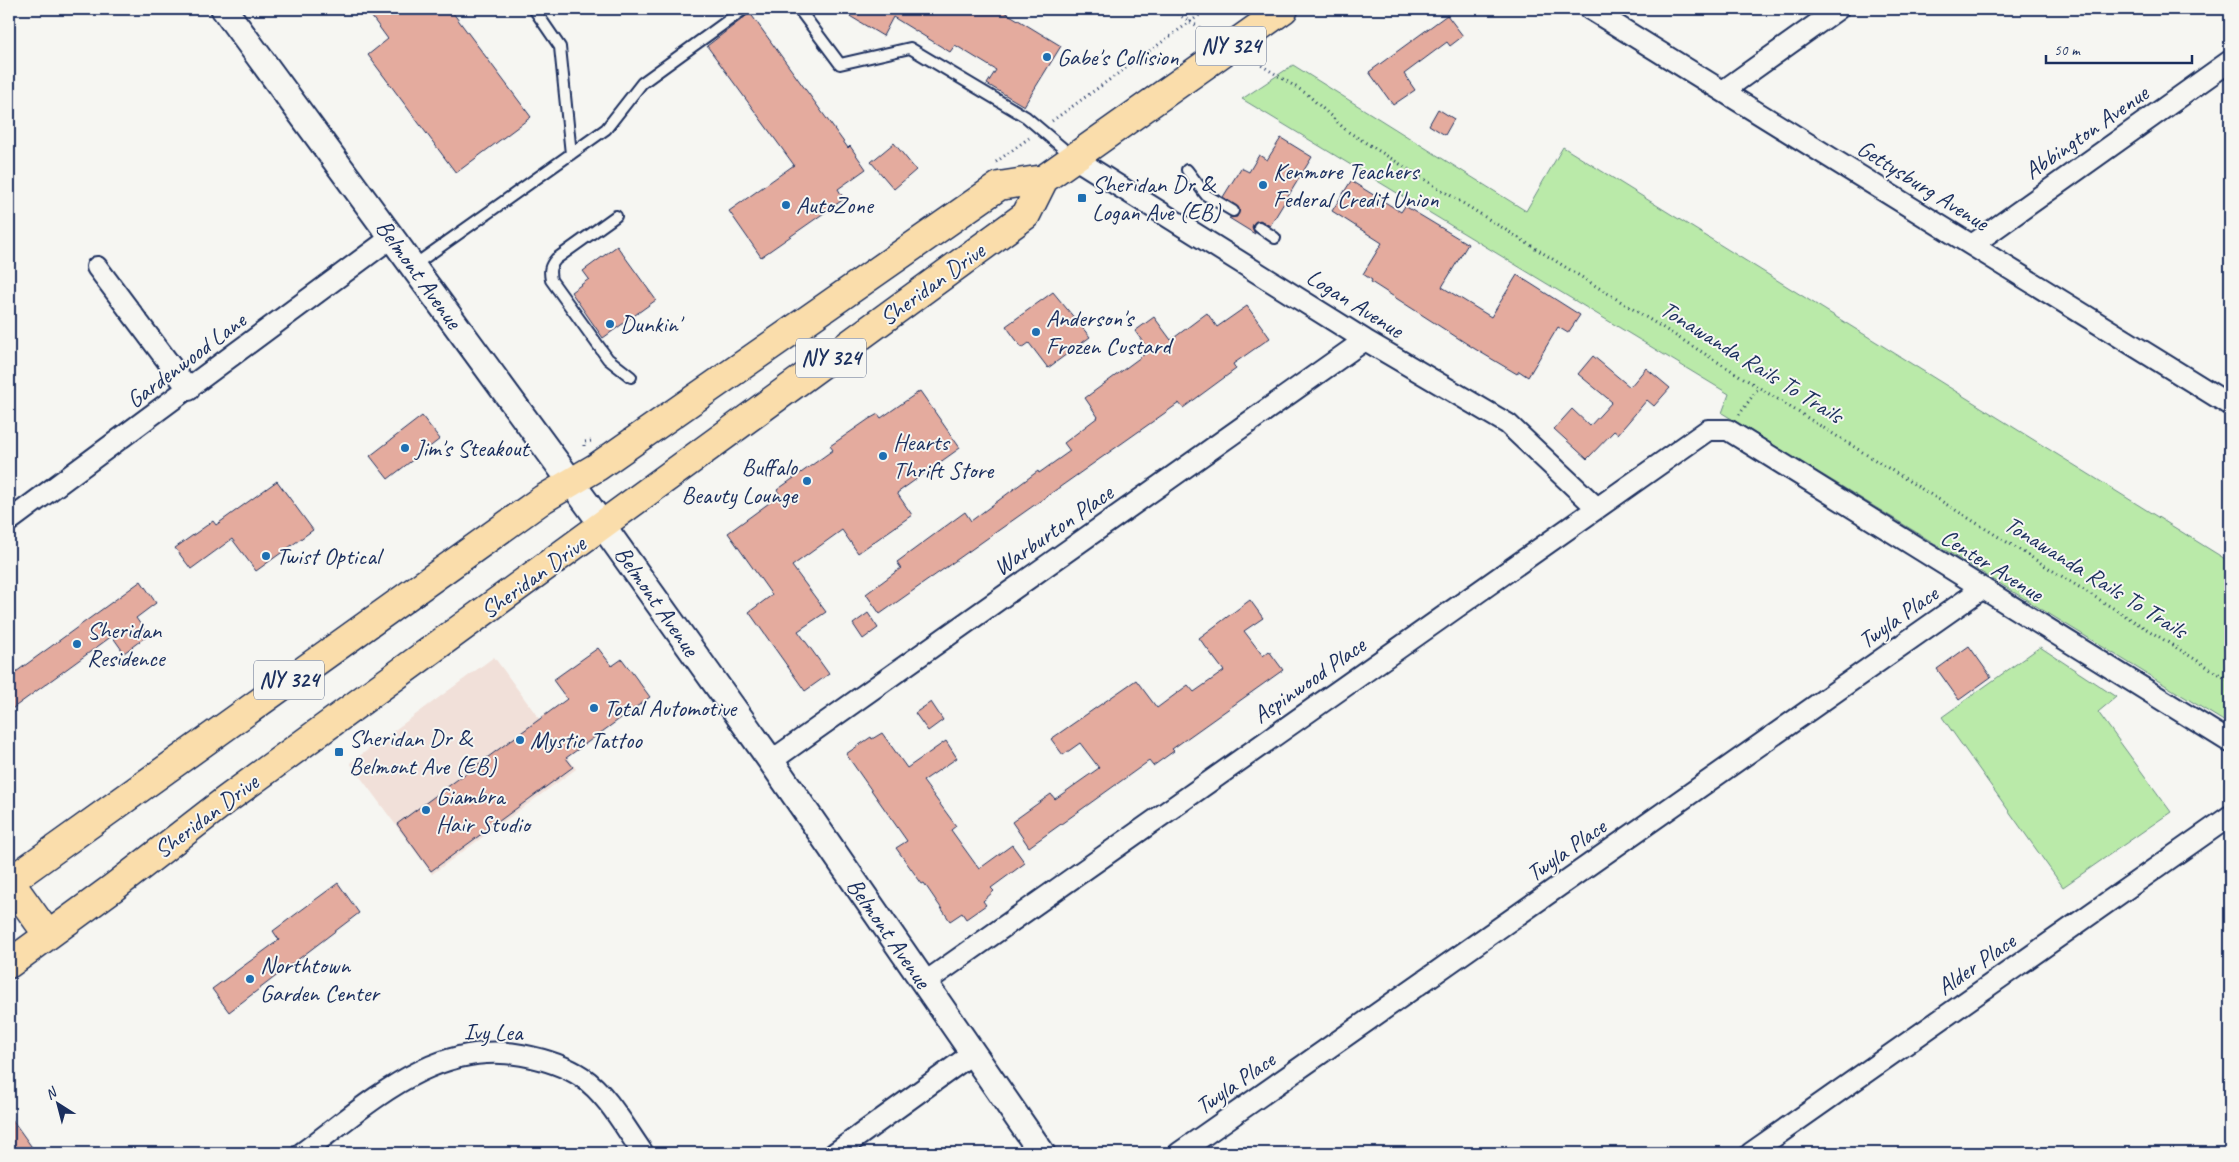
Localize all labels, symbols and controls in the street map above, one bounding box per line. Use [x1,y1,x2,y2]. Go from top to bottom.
road number: NY 324 [1196,26,1266,66]
scale bar [2046,32,2193,64]
text: 50 m [2054,41,2081,60]
place label: Gabe's Collision [1057,42,1179,72]
marker: Gabe's Collision [1041,51,1053,63]
street label: Abbington Avenue [2018,77,2156,186]
street label: Gettysburg Avenue [1852,133,1996,238]
place label: Kenmore Teachers Federal Credit Union [1273,156,1439,214]
place label: Sheridan Dr & Logan Ave (EB) [1092,169,1221,227]
marker: Kenmore Teachers Federal Credit Union [1257,179,1269,191]
place label: AutoZone [796,190,875,220]
marker: Sheridan Dr & Logan Ave (EB) [1076,192,1088,204]
marker: AutoZone [780,199,792,211]
street label: Belmont Avenue [369,214,470,336]
street label: Sheridan Drive [873,234,992,332]
street label: Logan Avenue [1301,262,1411,346]
street label: Tonawanda Rails To Trails [1655,294,1850,431]
place label: Anderson's Frozen Custard [1046,303,1174,361]
street label: Gardenwood Lane [120,304,253,415]
place label: Dunkin' [620,309,685,339]
marker: Dunkin' [604,318,616,330]
marker: Anderson's Frozen Custard [1030,326,1042,338]
road number: NY 324 [796,338,866,378]
place label: Hearts Thrift Store [893,427,995,485]
place label: Jim's Steakout [414,433,530,463]
marker: Jim's Steakout [399,442,411,454]
marker: Hearts Thrift Store [877,450,889,462]
place label: Buffalo Beauty Lounge [682,452,799,510]
marker: Buffalo Beauty Lounge [801,475,813,487]
street label: Warburton Place [987,476,1120,582]
street label: Tonawanda Rails To Trails [1999,509,2194,646]
street label: Center Avenue [1935,522,2051,609]
street label: Sheridan Drive [474,527,593,625]
street label: Belmont Avenue [608,540,707,664]
place label: Twist Optical [276,541,384,571]
marker: Twist Optical [260,550,272,562]
street label: Twyla Place [1852,577,1946,655]
place label: Sheridan Residence [87,615,167,673]
street label: Aspinwood Place [1247,629,1373,730]
marker: Sheridan Residence [71,638,83,650]
road number: NY 324 [254,660,324,700]
place label: Total Automotive [604,693,738,723]
marker: Total Automotive [588,702,600,714]
place label: Sheridan Dr & Belmont Ave (EB) [349,723,497,781]
place label: Mystic Tattoo [530,725,643,755]
marker: Mystic Tattoo [514,734,526,746]
marker: Sheridan Dr & Belmont Ave (EB) [333,746,345,758]
street label: Sheridan Drive [148,766,266,865]
place label: Giambra Hair Studio [436,781,532,839]
marker: Giambra Hair Studio [420,804,432,816]
street label: Twyla Place [1520,810,1614,888]
street label: Belmont Avenue [840,872,939,996]
street label: Alder Place [1931,925,2023,1002]
place label: Northtown Garden Center [260,950,381,1008]
marker: Northtown Garden Center [244,973,256,985]
street label: Ivy Lea [464,1017,524,1047]
street label: Twyla Place [1189,1043,1283,1121]
north arrow [32,1080,82,1130]
text: N [42,1083,61,1103]

